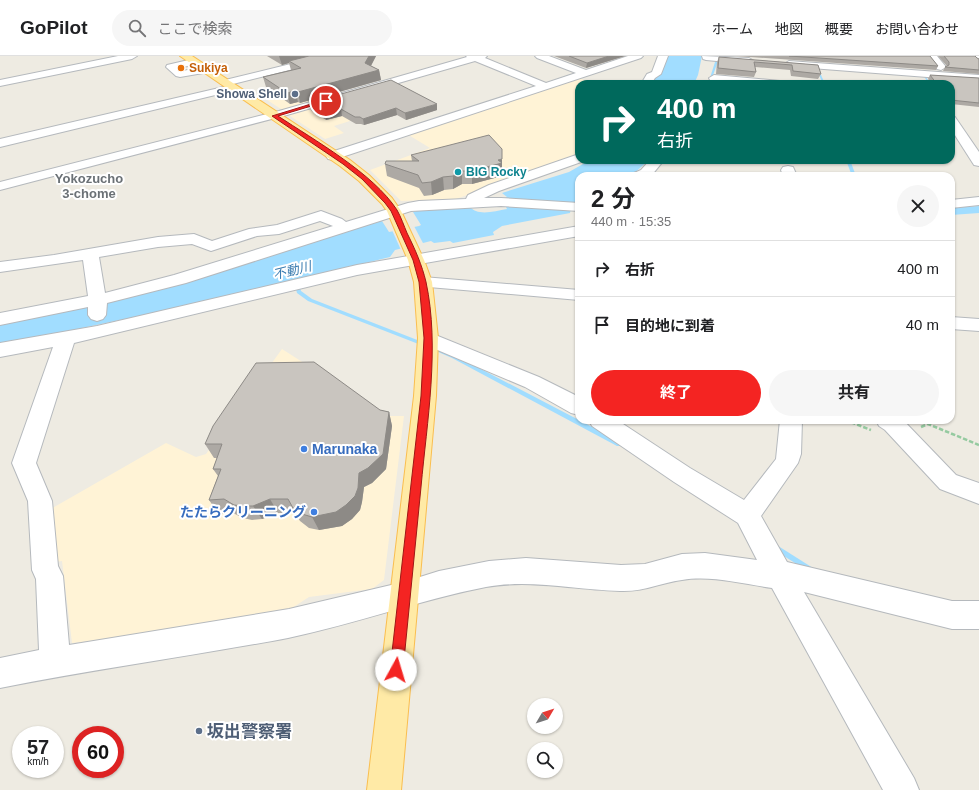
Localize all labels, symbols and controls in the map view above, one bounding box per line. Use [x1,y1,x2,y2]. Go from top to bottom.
search box [112,10,392,46]
text: GoPilot [20,17,88,38]
icon: search [126,17,148,39]
text: ここで検索 [158,20,233,37]
text: ホーム [711,21,753,37]
text: 地図 [775,21,803,37]
text: 概要 [825,21,853,37]
text: お問い合わせ [875,21,959,37]
place label: Sukiya [189,61,228,75]
marker: Sukiya [176,63,186,73]
pin [309,84,343,118]
place label: Showa Shell [216,87,287,101]
marker: Showa Shell [290,89,300,99]
icon: arrive [315,90,337,112]
text: 400 m [657,93,736,124]
icon: right [591,96,643,148]
text: 右折 [657,131,693,151]
place label: BIG Rocky [466,165,527,179]
marker: BIG Rocky [453,167,463,177]
district label: Yokozucho 3-chome [55,171,123,201]
text: 2 分 [591,185,635,212]
button: close [897,185,939,227]
text: 440 m · 15:35 [591,214,671,229]
water label: 不動川 [271,258,315,282]
icon: right [591,258,613,280]
text: 400 m [897,260,939,277]
text: 右折 [625,261,655,278]
icon: arrive [591,314,613,336]
text: 40 m [906,316,939,333]
text: 目的地に到着 [625,317,715,334]
button: 終了 [591,370,761,416]
button: 共有 [769,370,939,416]
place label: Marunaka [312,441,378,457]
marker: Marunaka [299,444,309,454]
place label: たたらクリーニング [180,504,306,520]
marker: たたらクリーニング [309,507,319,517]
position arrow [375,649,417,691]
north arrow [527,698,563,734]
map controls [527,698,563,778]
place label: 坂出警察署 [207,722,292,741]
speed limit sign: 60 [72,726,124,778]
marker: 坂出警察署 [194,726,204,736]
text: 57 [27,736,49,758]
button: search [527,742,563,778]
text: km/h [27,756,49,767]

